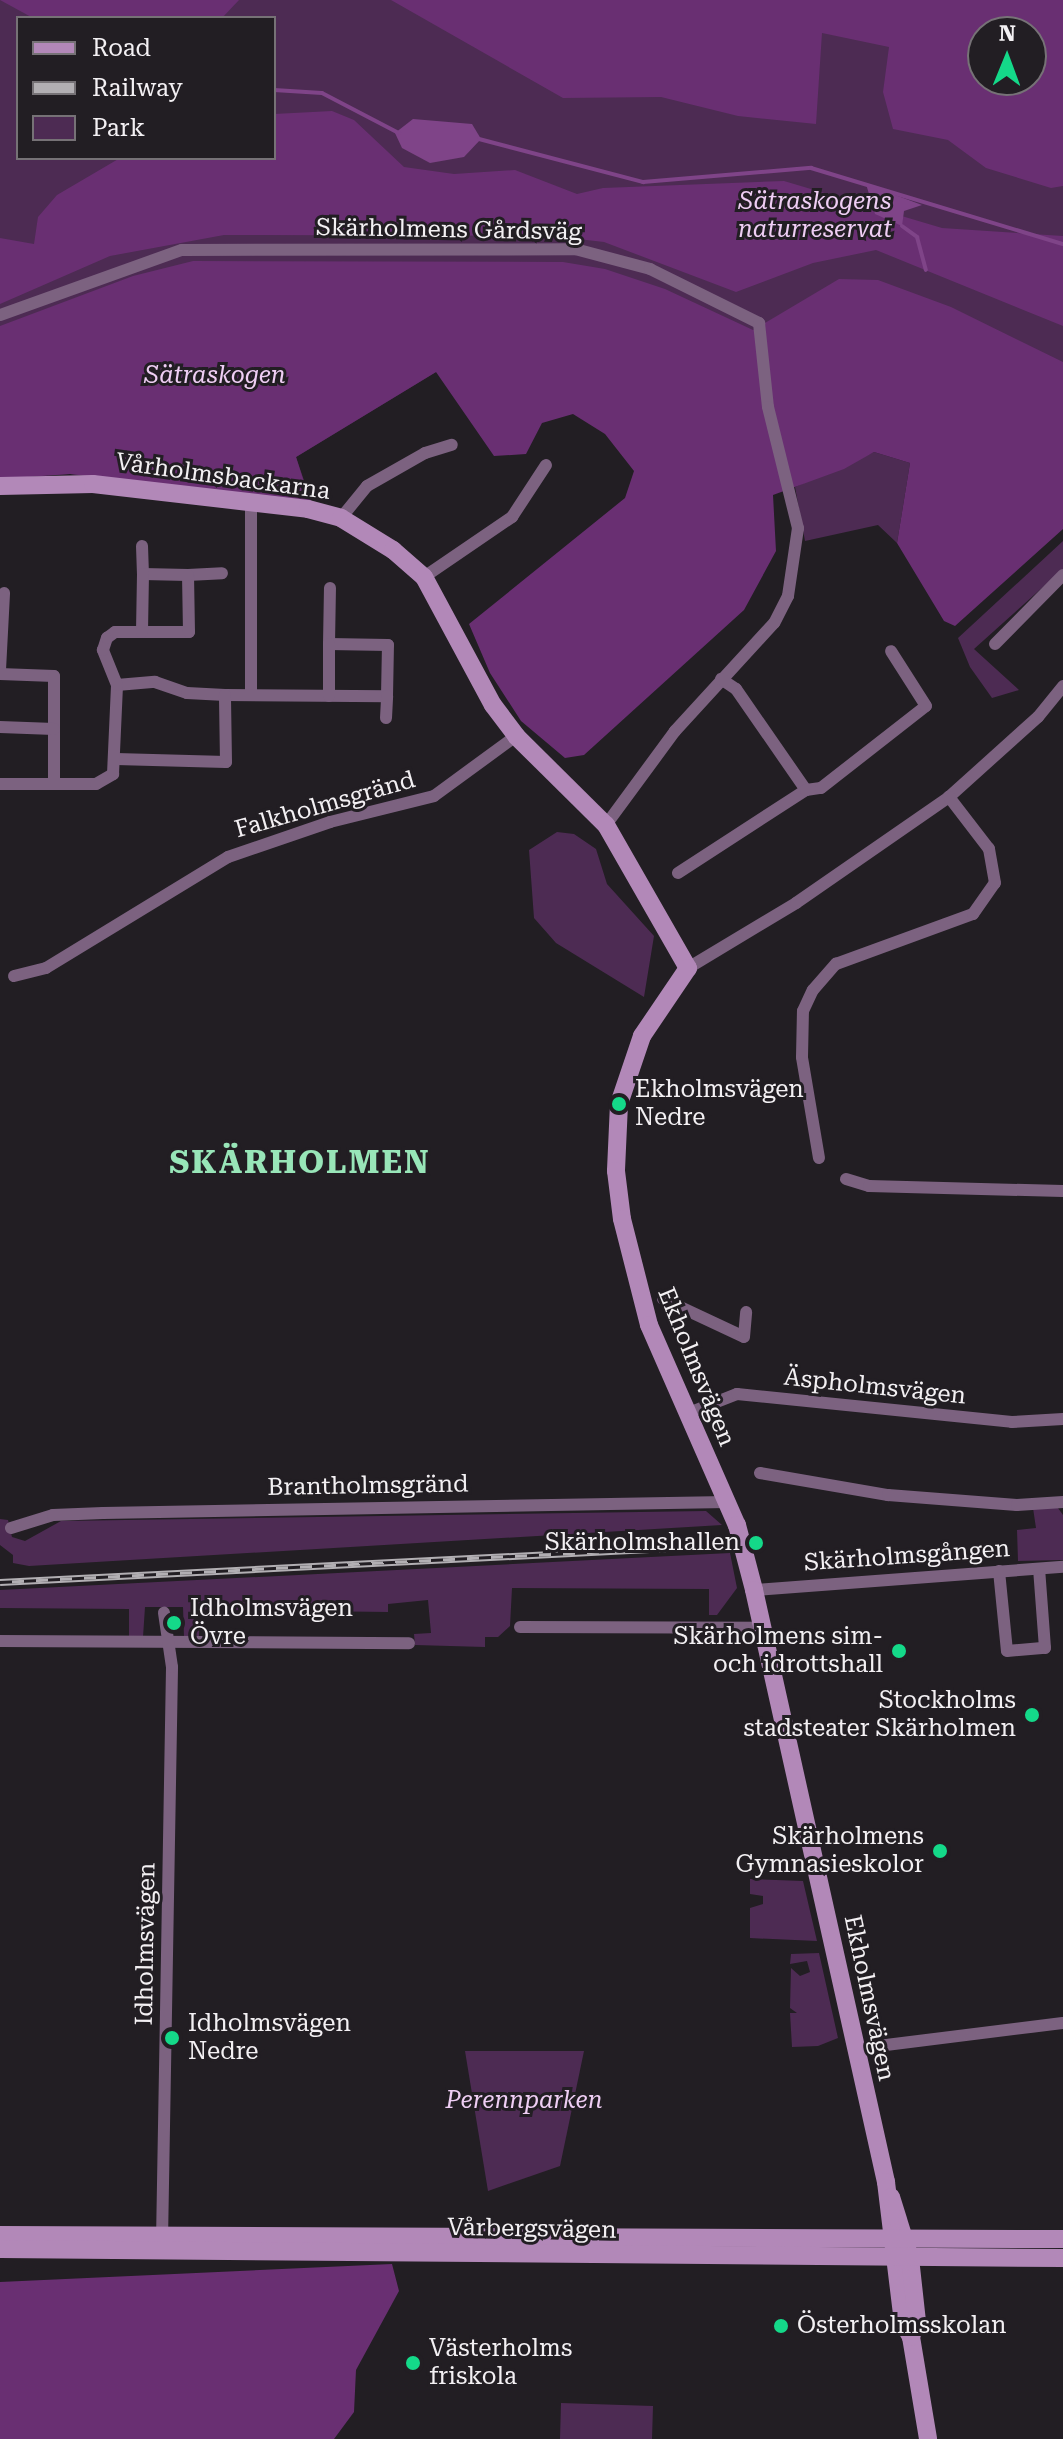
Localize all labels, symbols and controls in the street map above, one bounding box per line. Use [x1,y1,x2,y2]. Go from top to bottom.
legend [16,16,276,160]
north arrow [967,16,1047,96]
text: N [999,21,1016,46]
text: Road [92,34,151,62]
text: Railway [92,74,183,102]
text: Park [92,114,145,142]
park label: Sätraskogens naturreservat [738,188,892,244]
street label: Skärholmens Gårdsväg [316,213,582,247]
park label: Sätraskogen [144,362,286,390]
street label: Vårholmsbackarna [114,448,332,506]
street label: Falkholmsgränd [231,765,419,845]
place label: Ekholmsvägen Nedre [635,1076,804,1132]
marker: Ekholmsvägen Nedre [610,1095,628,1113]
district label: SKÄRHOLMEN [169,1143,431,1181]
street label: Ekholmsvägen [651,1283,741,1451]
street label: Äspholmsvägen [783,1363,967,1411]
street label: Brantholmsgränd [267,1470,469,1502]
place label: Skärholmshallen [545,1529,740,1557]
marker: Skärholmshallen [747,1534,765,1552]
street label: Skärholmsgången [803,1534,1011,1578]
place label: Idholmsvägen Övre [190,1595,353,1651]
marker: Idholmsvägen Övre [165,1614,183,1632]
place label: Skärholmens sim- och idrottshall [674,1623,883,1679]
marker: Skärholmens sim- och idrottshall [890,1642,908,1660]
place label: Stockholms stadsteater Skärholmen [743,1687,1016,1743]
marker: Stockholms stadsteater Skärholmen [1023,1706,1041,1724]
place label: Skärholmens Gymnasieskolor [736,1823,924,1879]
marker: Skärholmens Gymnasieskolor [931,1842,949,1860]
street label: Idholmsvägen [130,1862,162,2026]
street label: Ekholmsvägen [837,1912,901,2084]
place label: Idholmsvägen Nedre [188,2010,351,2066]
marker: Idholmsvägen Nedre [163,2029,181,2047]
park label: Perennparken [445,2087,603,2115]
street label: Vårbergsvägen [447,2213,617,2245]
place label: Österholmsskolan [797,2312,1007,2340]
marker: Österholmsskolan [772,2317,790,2335]
place label: Västerholms friskola [429,2335,572,2391]
marker: Västerholms friskola [404,2354,422,2372]

